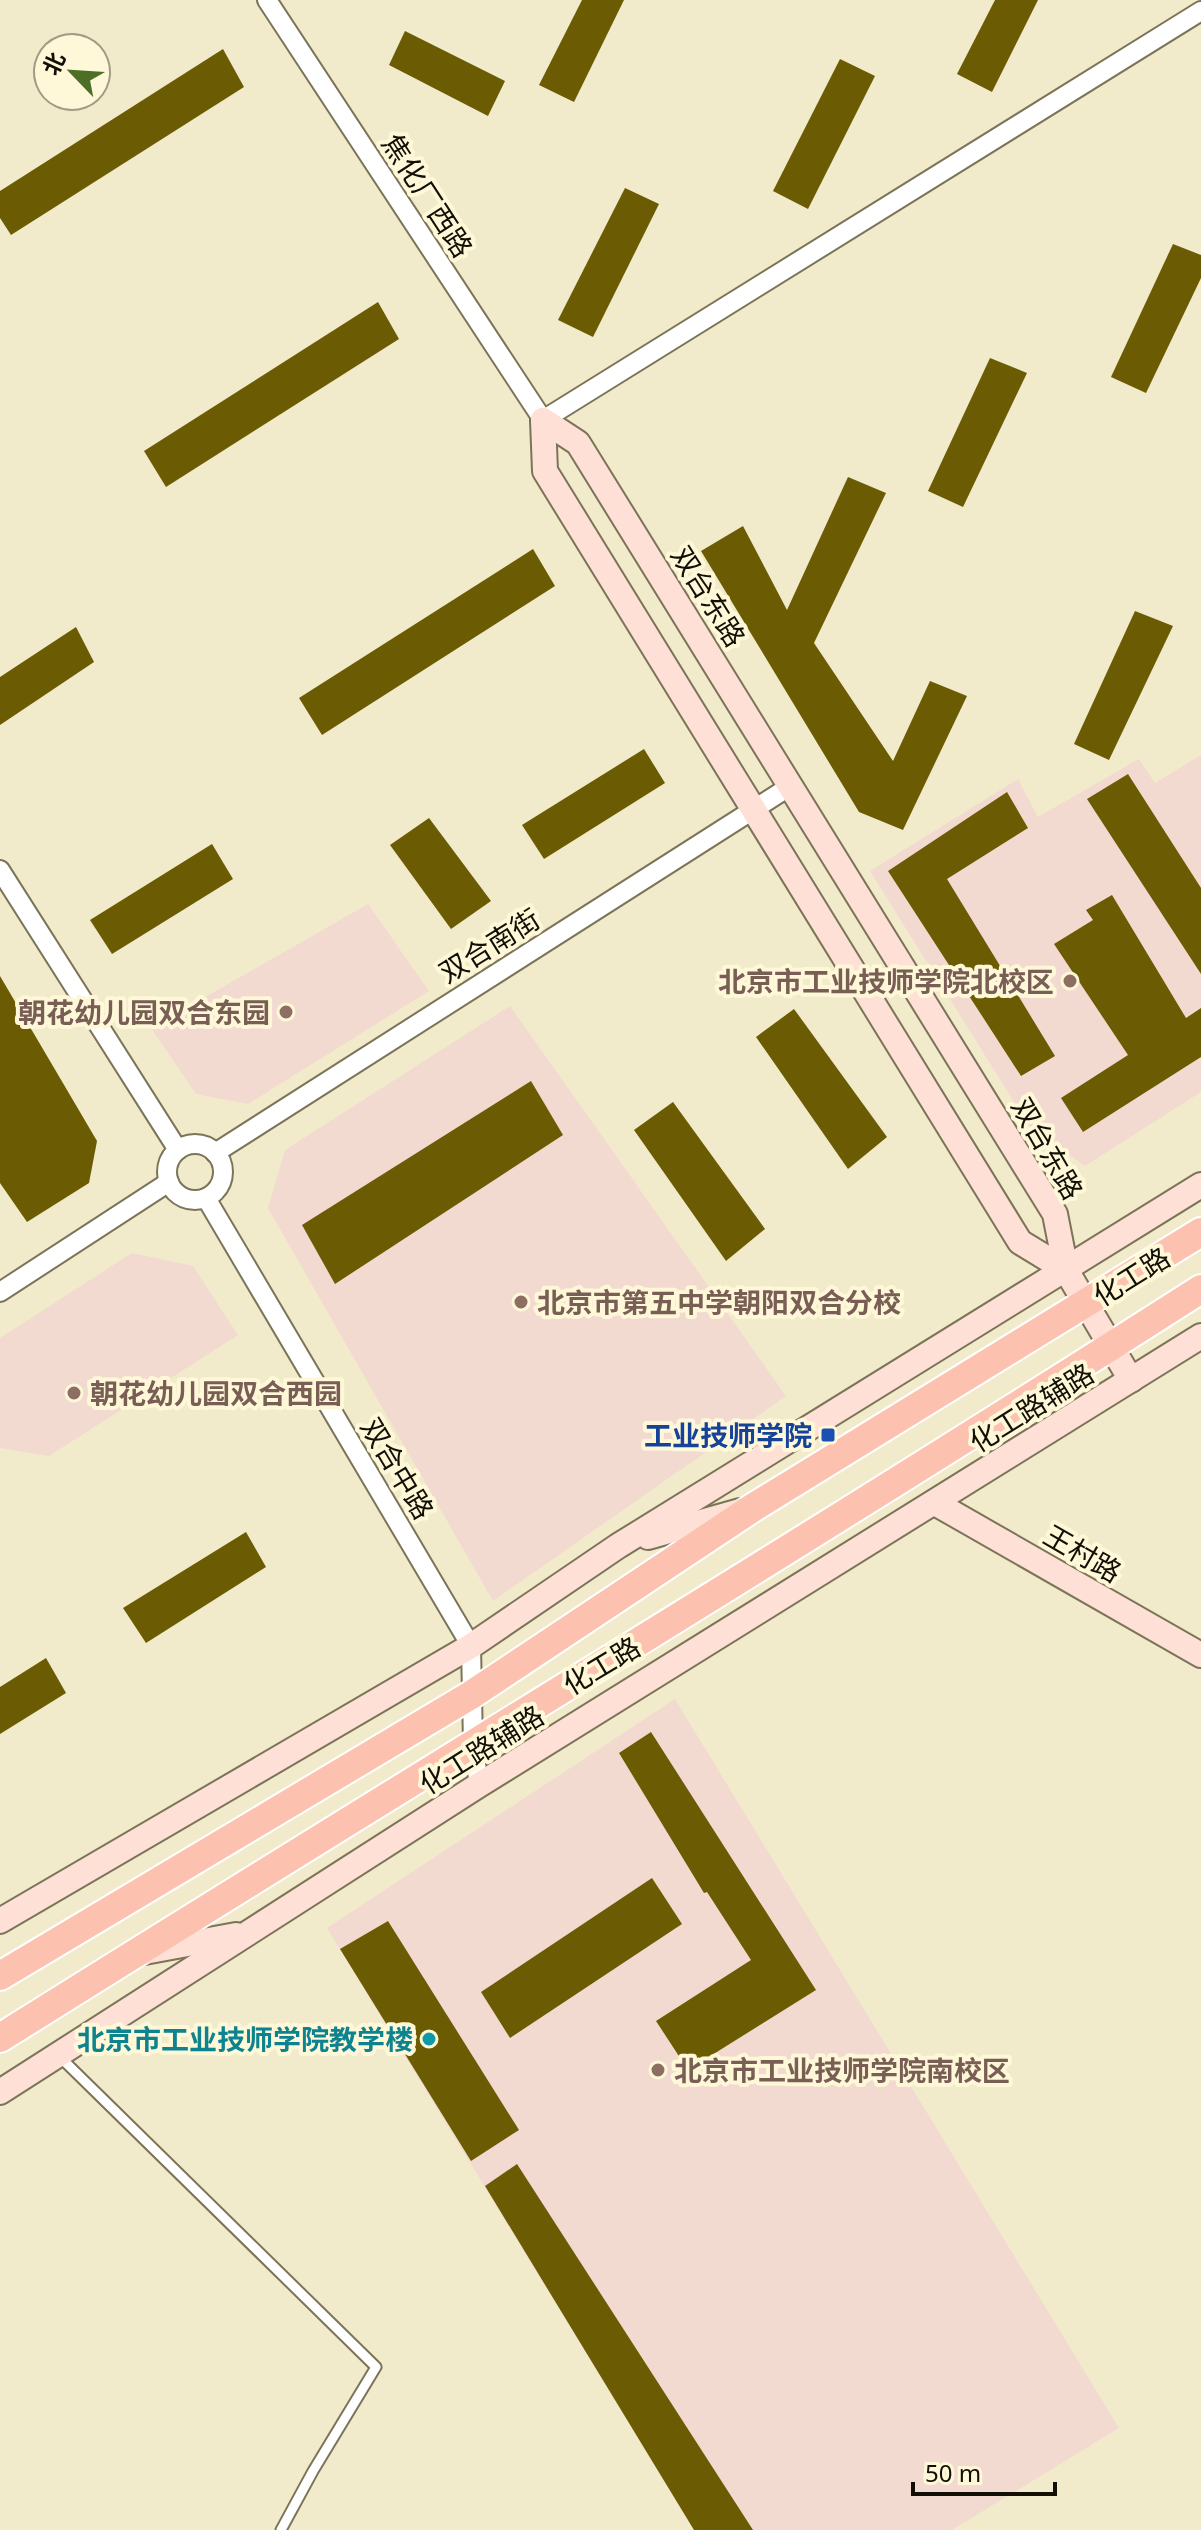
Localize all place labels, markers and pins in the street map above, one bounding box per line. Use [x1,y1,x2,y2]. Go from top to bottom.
place label: 北京市工业技师学院北校区 [718,962,1054,1000]
marker: 北京市工业技师学院北校区 [1061,972,1079,990]
place label: 朝花幼儿园双合东园 [18,993,270,1031]
marker: 朝花幼儿园双合东园 [277,1003,295,1021]
place label: 北京市第五中学朝阳双合分校 [537,1283,901,1321]
marker: 北京市第五中学朝阳双合分校 [512,1293,530,1311]
place label: 朝花幼儿园双合西园 [90,1374,342,1412]
marker: 朝花幼儿园双合西园 [65,1384,83,1402]
place label: 工业技师学院 [644,1416,812,1454]
marker: 工业技师学院 [819,1426,837,1444]
place label: 北京市工业技师学院教学楼 [77,2020,413,2058]
marker: 北京市工业技师学院教学楼 [420,2030,438,2048]
place label: 北京市工业技师学院南校区 [674,2051,1010,2089]
marker: 北京市工业技师学院南校区 [649,2061,667,2079]

